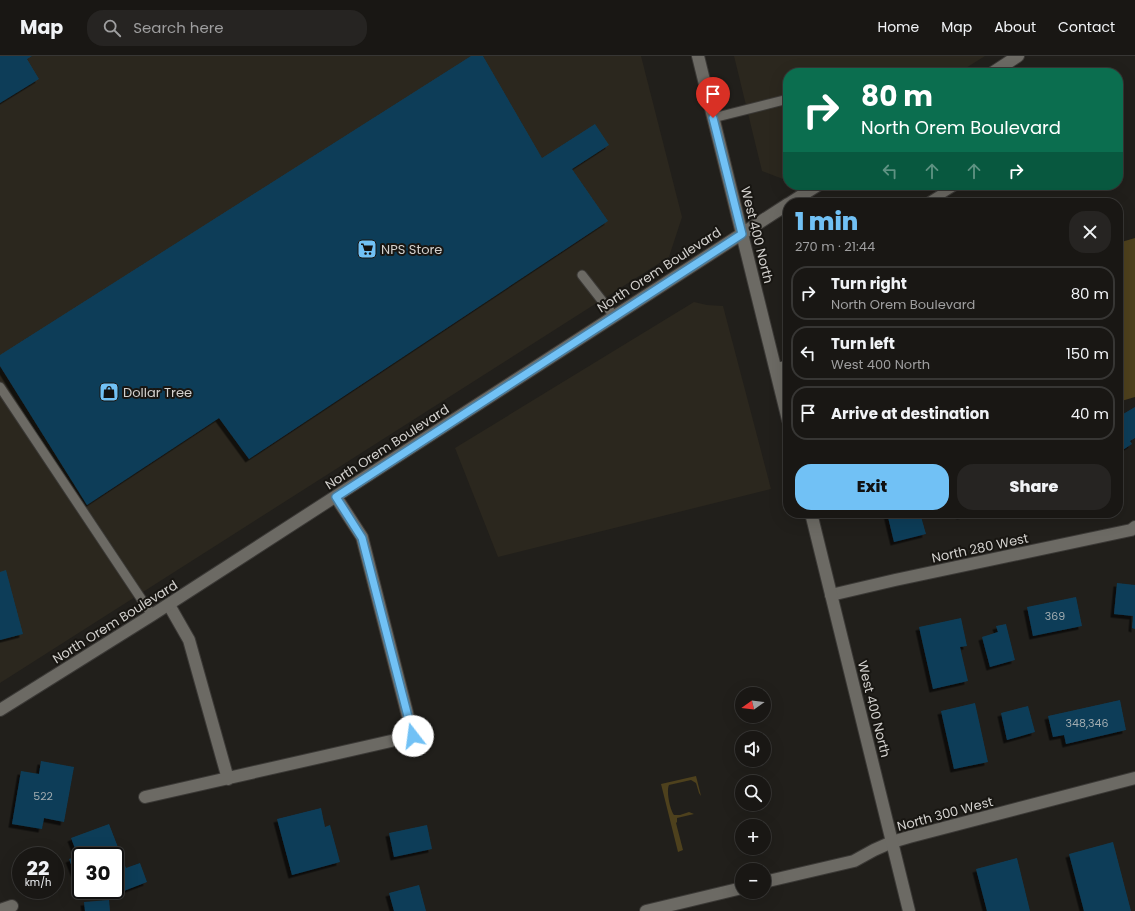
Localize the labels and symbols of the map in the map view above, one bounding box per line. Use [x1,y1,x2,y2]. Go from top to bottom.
pin [696,77,730,118]
street label: West 400 North [736,185,778,285]
street label: North Orem Boulevard [593,223,725,317]
supermarket icon: NPS Store [356,238,378,260]
place label: NPS Store [381,240,442,259]
shop icon: Dollar Tree [98,381,120,403]
place label: Dollar Tree [123,383,192,402]
street label: North Orem Boulevard [321,400,453,494]
street label: North 280 West [930,528,1030,568]
street label: North Orem Boulevard [49,576,181,668]
house number: 369 [1045,608,1065,624]
street label: West 400 North [853,659,895,759]
north arrow [735,687,771,723]
position arrow [392,715,434,757]
house number: 348,346 [1066,715,1108,731]
house number: 522 [33,788,53,804]
street label: North 300 West [895,792,995,836]
speed limit sign: 30 [72,847,124,899]

